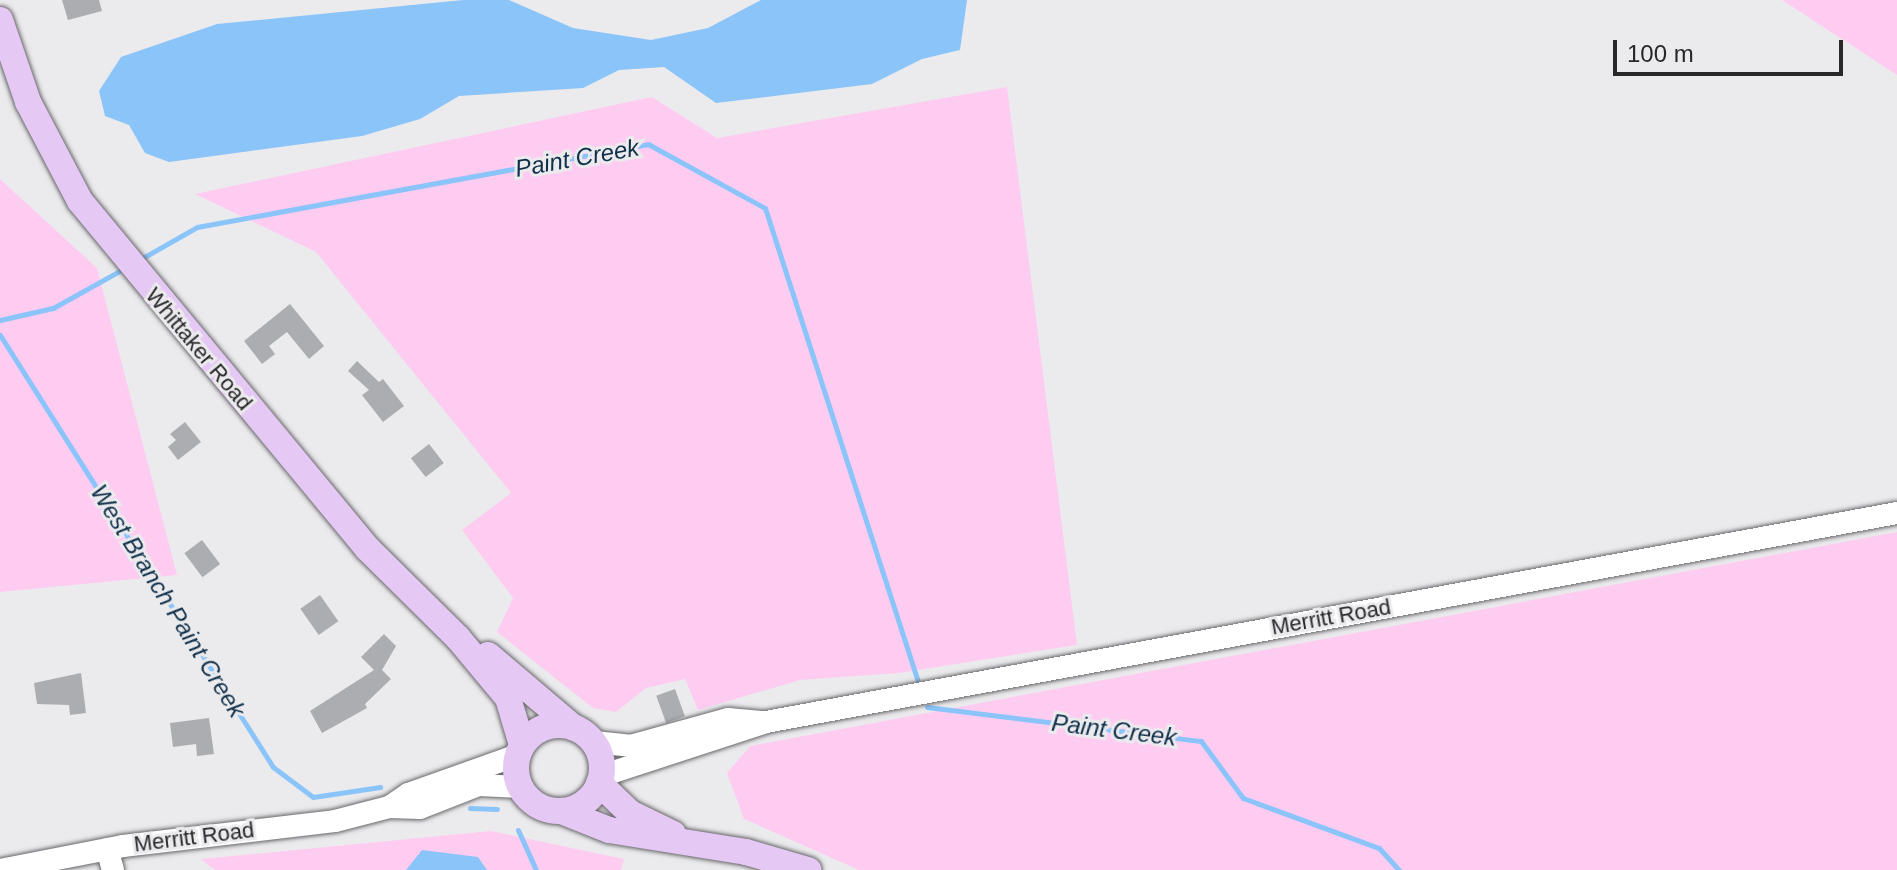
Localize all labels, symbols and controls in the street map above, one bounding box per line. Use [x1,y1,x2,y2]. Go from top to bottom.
scale bar [1617,24,1847,74]
text: 100 m [1627,40,1694,67]
water label: Paint Creek [513,133,641,183]
street label: Whittaker Road [140,282,258,416]
water label: West Branch Paint Creek [85,479,251,723]
street label: Merritt Road [1269,593,1393,641]
water label: Paint Creek [1050,708,1178,752]
street label: Merritt Road [132,817,256,857]

